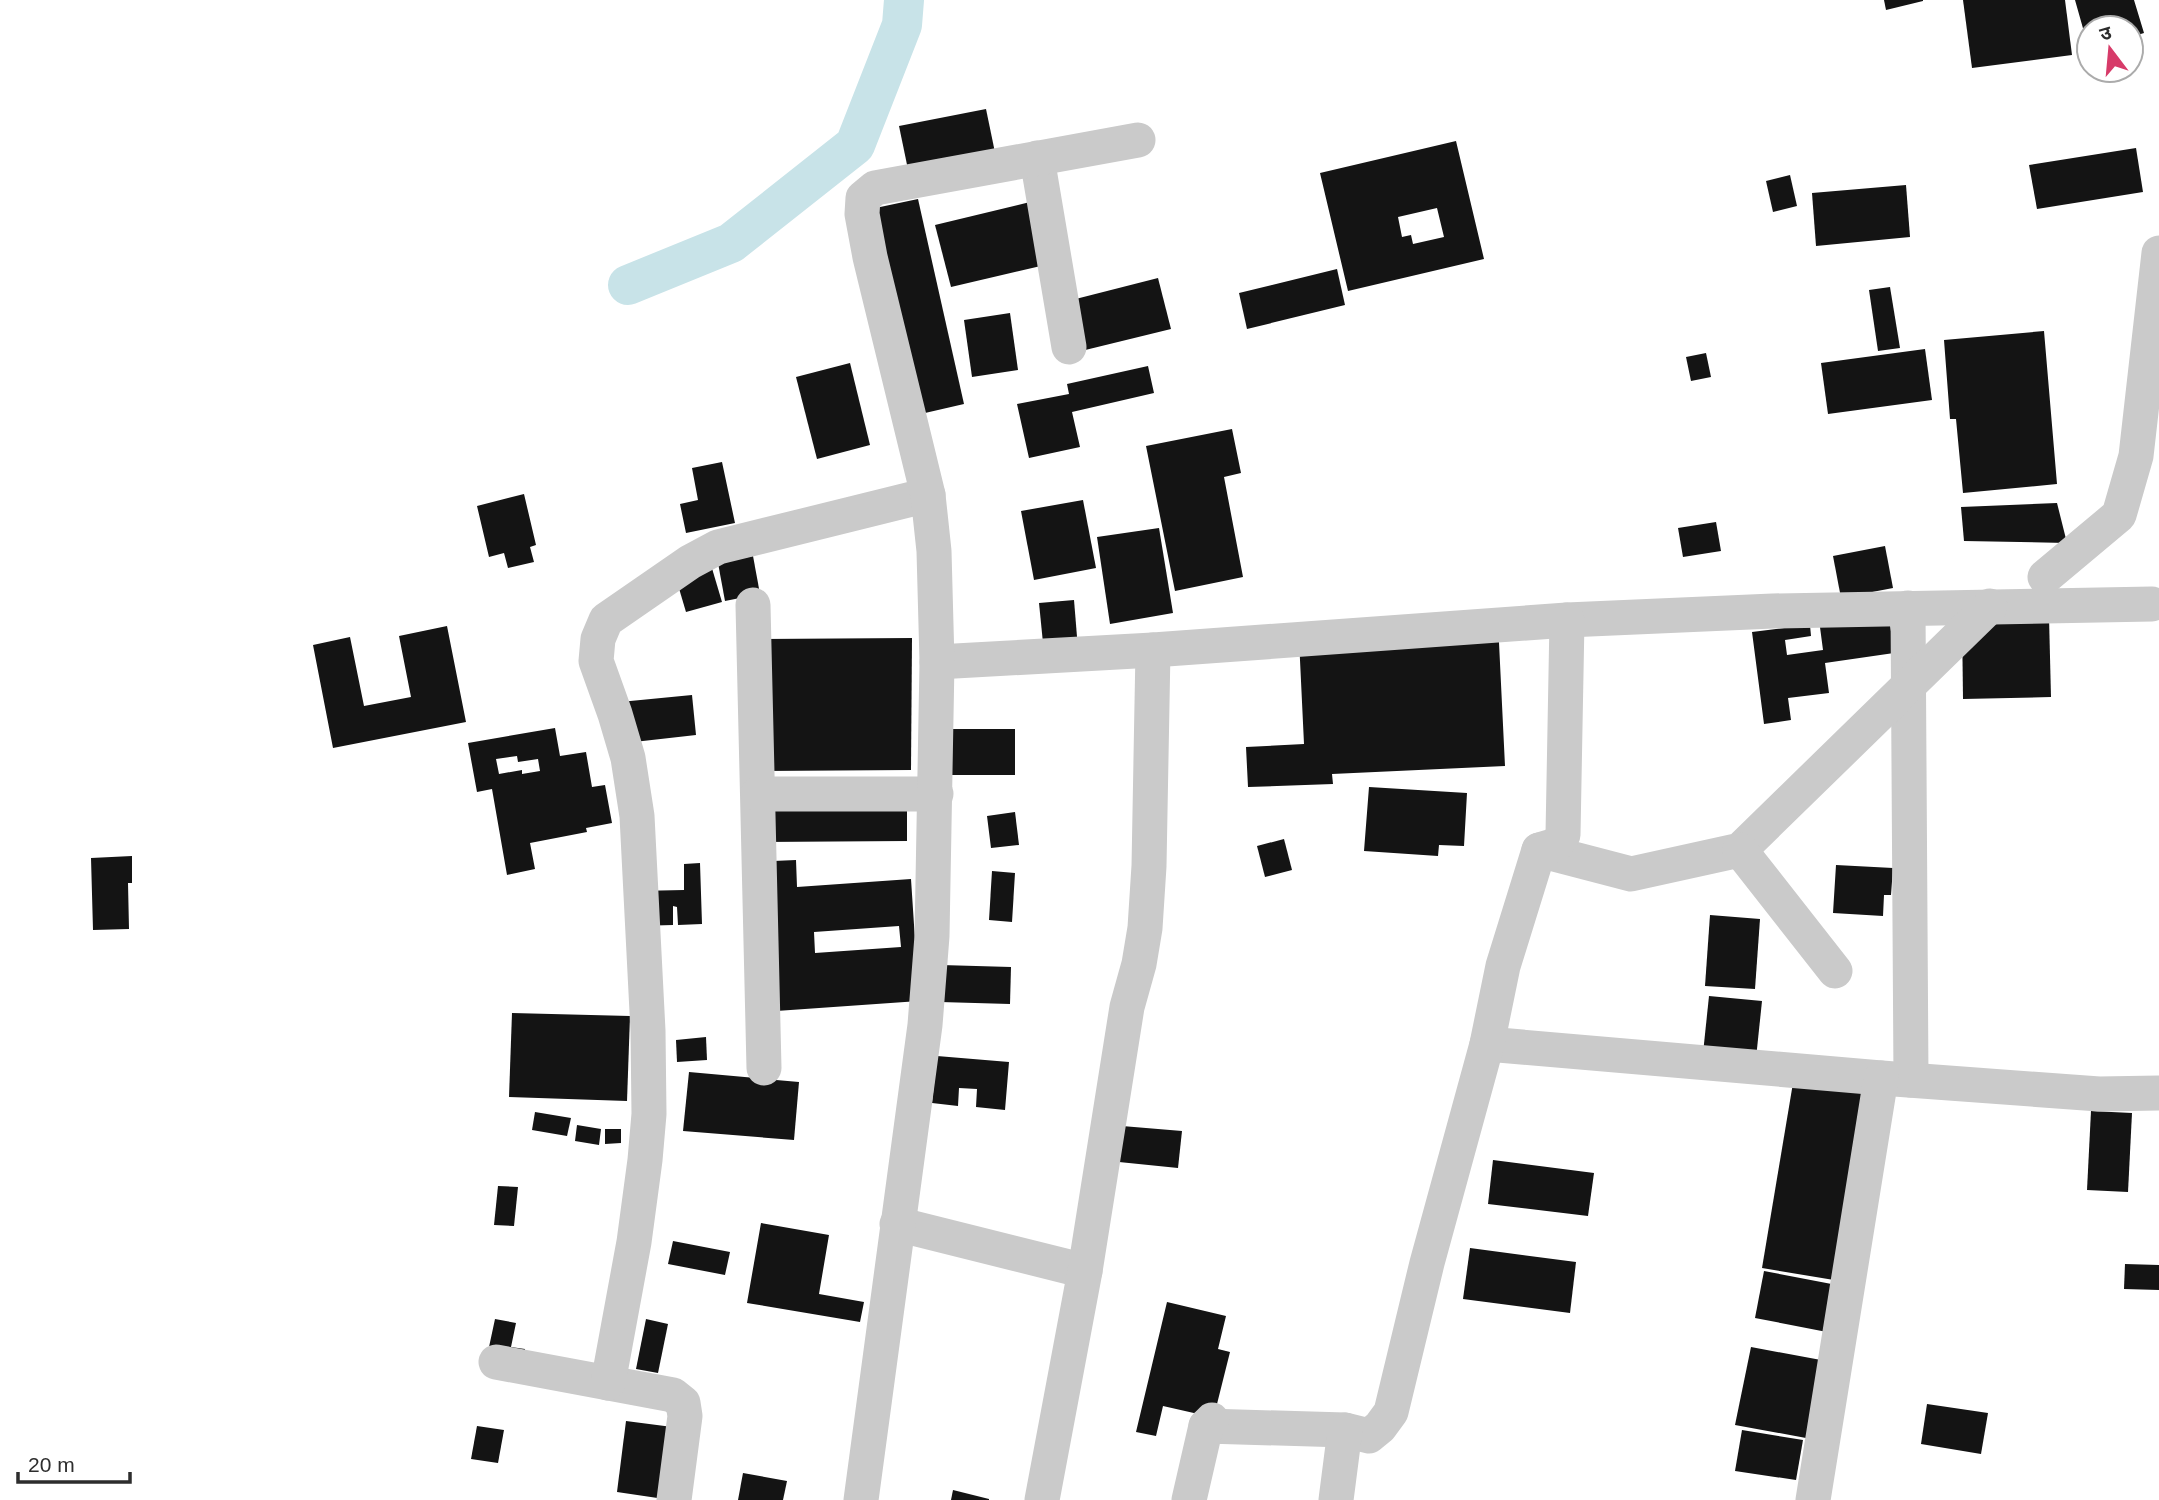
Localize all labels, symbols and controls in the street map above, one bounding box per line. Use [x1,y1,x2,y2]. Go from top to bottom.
north arrow [2075,14,2145,84]
text: उ [2097,21,2115,45]
scale bar [18,1440,130,1484]
text: 20 m [28,1453,75,1476]

